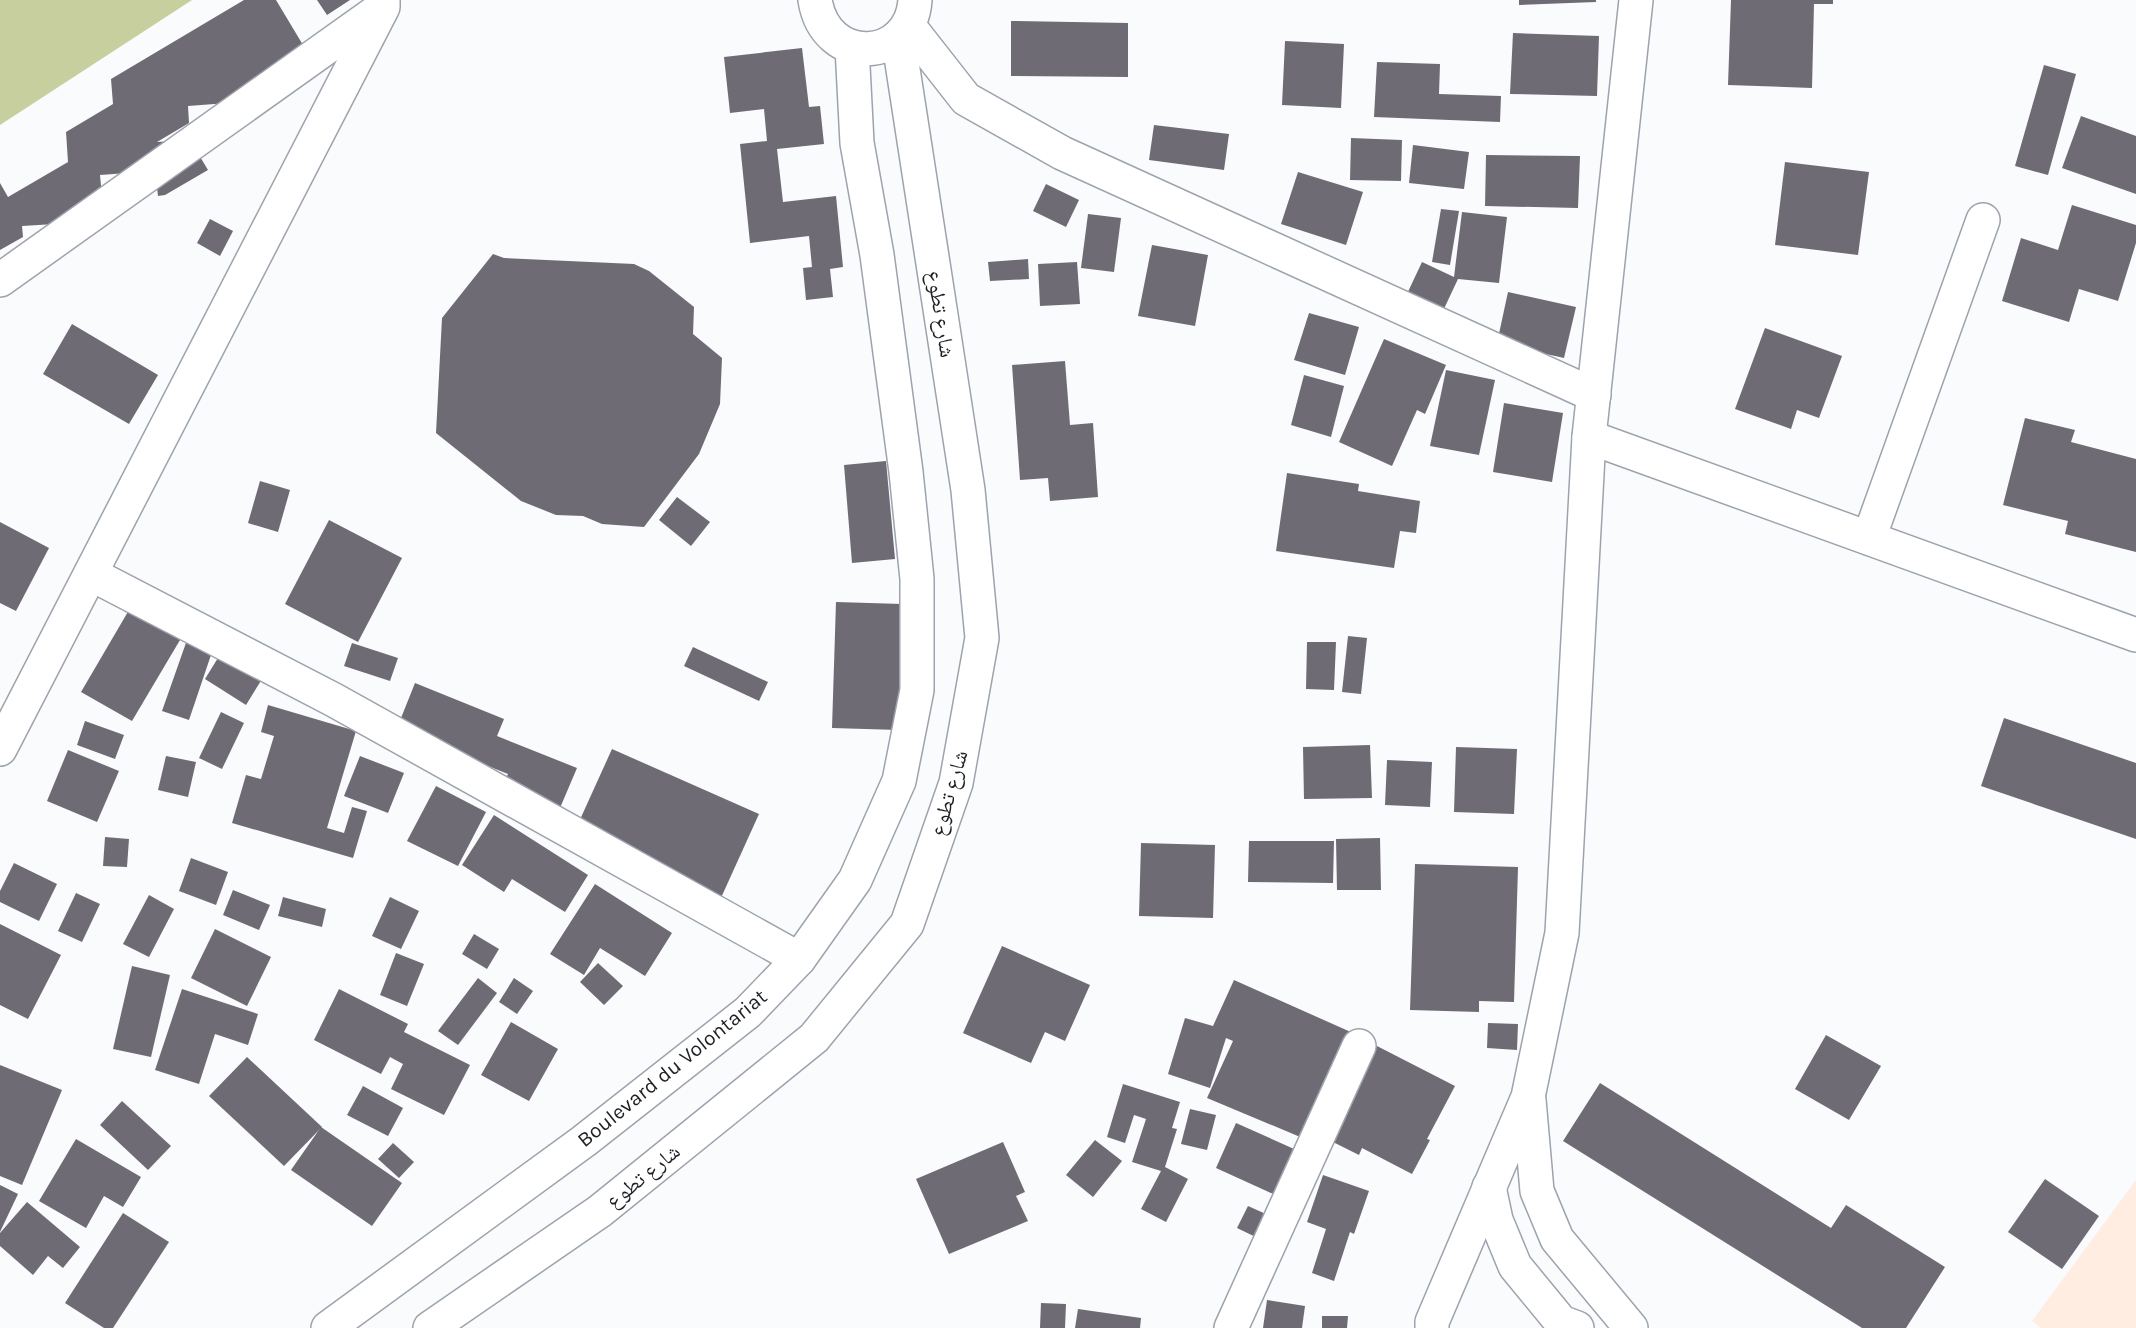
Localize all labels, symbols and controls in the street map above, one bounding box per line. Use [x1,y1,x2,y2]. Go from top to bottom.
street label: شارع تطوع [921,269,960,359]
street label: شارع تطوع [925,747,974,839]
street label: Boulevard du Volontariat [573,984,772,1152]
street label: شارع تطوع [601,1139,685,1214]

